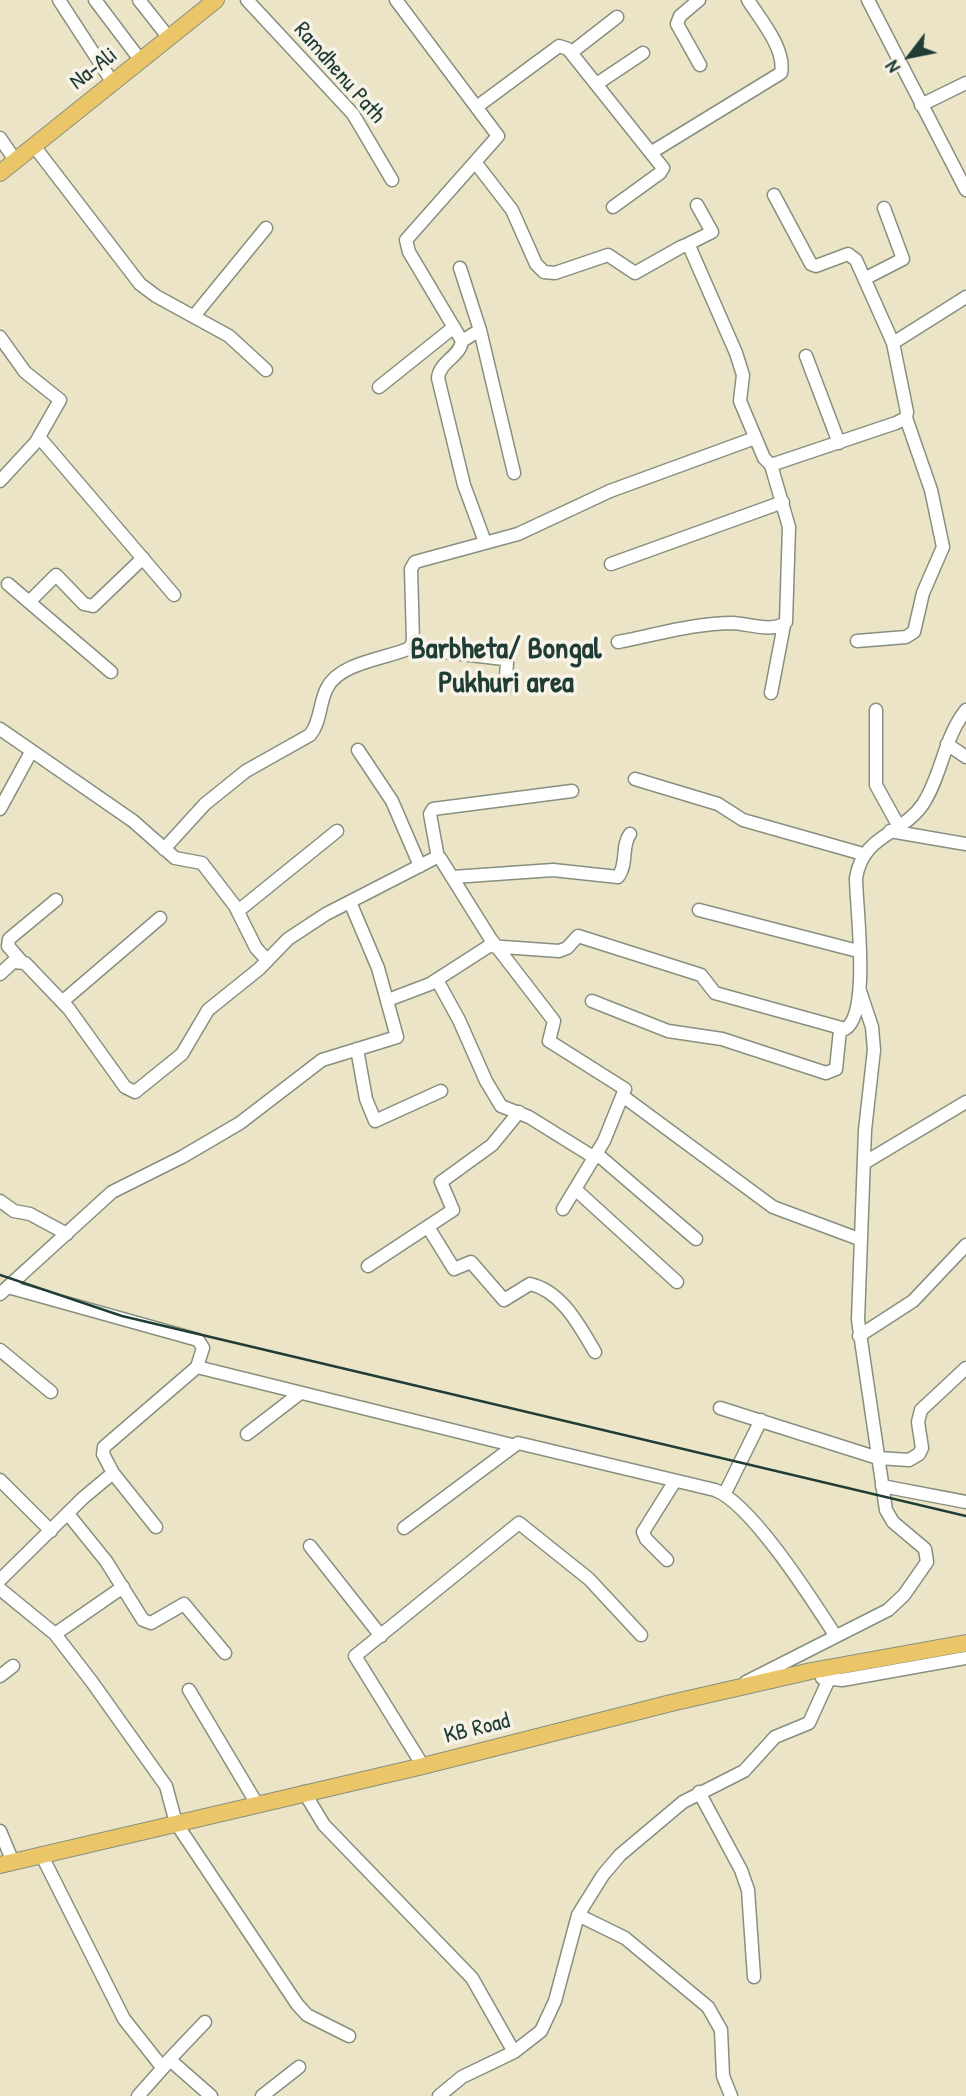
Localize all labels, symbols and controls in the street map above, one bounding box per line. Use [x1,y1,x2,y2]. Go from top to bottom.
street label: Ramdhenu Path [287,17,391,129]
north arrow [875,21,945,91]
street label: Na-Ali [65,42,123,96]
text: N [878,56,906,78]
district label: Barbheta/ Bongal Pukhuri area [410,632,602,702]
street label: KB Road [441,1708,513,1750]

